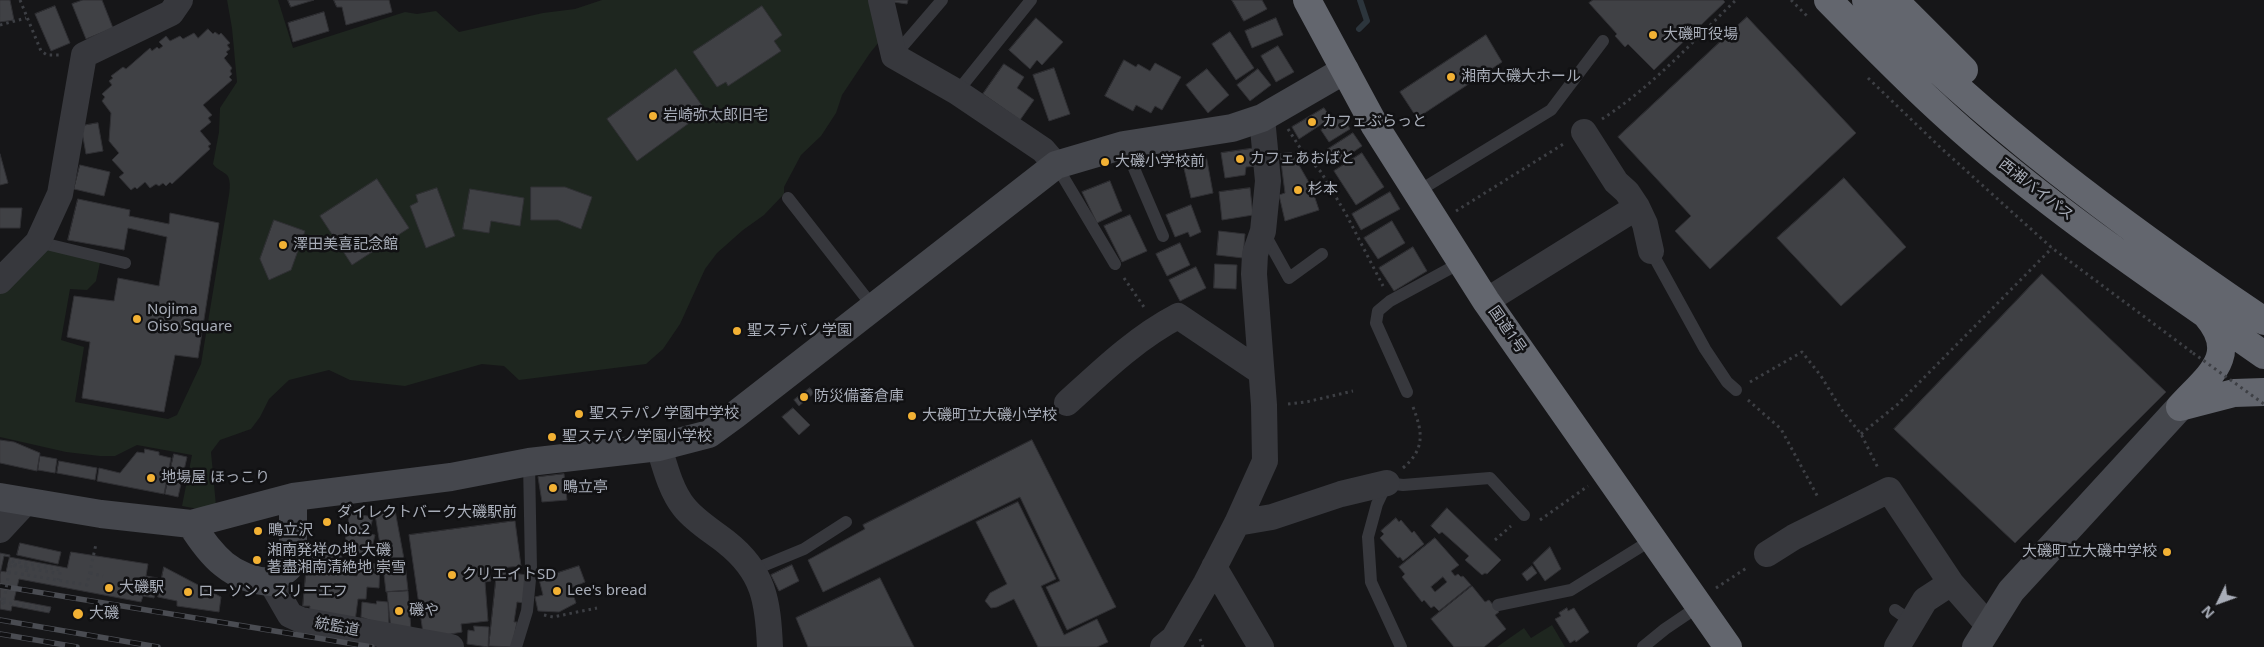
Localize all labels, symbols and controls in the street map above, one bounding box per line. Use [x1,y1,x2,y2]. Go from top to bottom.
place label: 大磯町役場 [1663,26,1738,44]
marker: 大磯町役場 [1647,29,1659,41]
place label: 湘南大磯大ホール [1461,68,1581,86]
marker: 湘南大磯大ホール [1445,71,1457,83]
place label: 岩崎弥太郎旧宅 [663,107,768,125]
marker: 岩崎弥太郎旧宅 [647,110,659,122]
place label: カフェぶらっと [1322,113,1427,131]
marker: カフェぶらっと [1306,116,1318,128]
place label: カフェあおばと [1250,150,1355,168]
place label: 大磯小学校前 [1115,153,1205,171]
marker: カフェあおばと [1234,153,1246,165]
street label: 西湘バイパス [1995,155,2077,225]
marker: 大磯小学校前 [1099,156,1111,168]
place label: 杉本 [1308,181,1338,199]
marker: 杉本 [1292,184,1304,196]
place label: 澤田美喜記念館 [293,236,398,254]
marker: 澤田美喜記念館 [277,239,289,251]
place label: Nojima Oiso Square [147,301,232,336]
street label: 国道1号 [1484,303,1530,357]
marker: Nojima Oiso Square [131,313,143,325]
place label: 聖ステパノ学園 [747,322,852,340]
marker: 聖ステパノ学園 [731,325,743,337]
place label: 防災備蓄倉庫 [814,388,904,406]
marker: 防災備蓄倉庫 [798,391,810,403]
place label: 聖ステパノ学園中学校 [589,405,739,423]
place label: 大磯町立大磯小学校 [922,407,1057,425]
marker: 聖ステパノ学園中学校 [573,408,585,420]
marker: 大磯町立大磯小学校 [906,410,918,422]
place label: 聖ステパノ学園小学校 [562,428,712,446]
marker: 聖ステパノ学園小学校 [546,431,558,443]
place label: 地場屋 ほっこり [161,469,270,487]
marker: 地場屋 ほっこり [145,472,157,484]
place label: 鴫立亭 [563,479,608,497]
marker: 鴫立亭 [547,482,559,494]
place label: ダイレクトバーク大磯駅前 No.2 [337,504,517,539]
marker: ダイレクトバーク大磯駅前 No.2 [321,516,333,528]
place label: 鴫立沢 [268,522,313,540]
marker: 鴫立沢 [252,525,264,537]
place label: 湘南発祥の地 大磯 著盡湘南清絶地 崇雪 [267,542,406,577]
place label: 大磯町立大磯中学校 [2022,543,2157,561]
marker: 大磯町立大磯中学校 [2161,546,2173,558]
marker: 湘南発祥の地 大磯 著盡湘南清絶地 崇雪 [251,554,263,566]
place label: クリエイトSD [462,566,556,584]
marker: クリエイトSD [446,569,458,581]
north arrow [2194,577,2244,627]
place label: 大磯駅 [119,579,164,597]
marker: 大磯駅 [103,582,115,594]
place label: Lee's bread [567,582,647,600]
place label: ローソン・スリーエフ [198,583,348,601]
marker: Lee's bread [551,585,563,597]
marker: ローソン・スリーエフ [182,586,194,598]
place label: 磯や [409,602,439,620]
text: N [2197,602,2218,623]
place label: 大磯 [89,605,119,623]
marker: 磯や [393,605,405,617]
marker: 大磯 [71,607,85,621]
street label: 統監道 [313,614,361,640]

